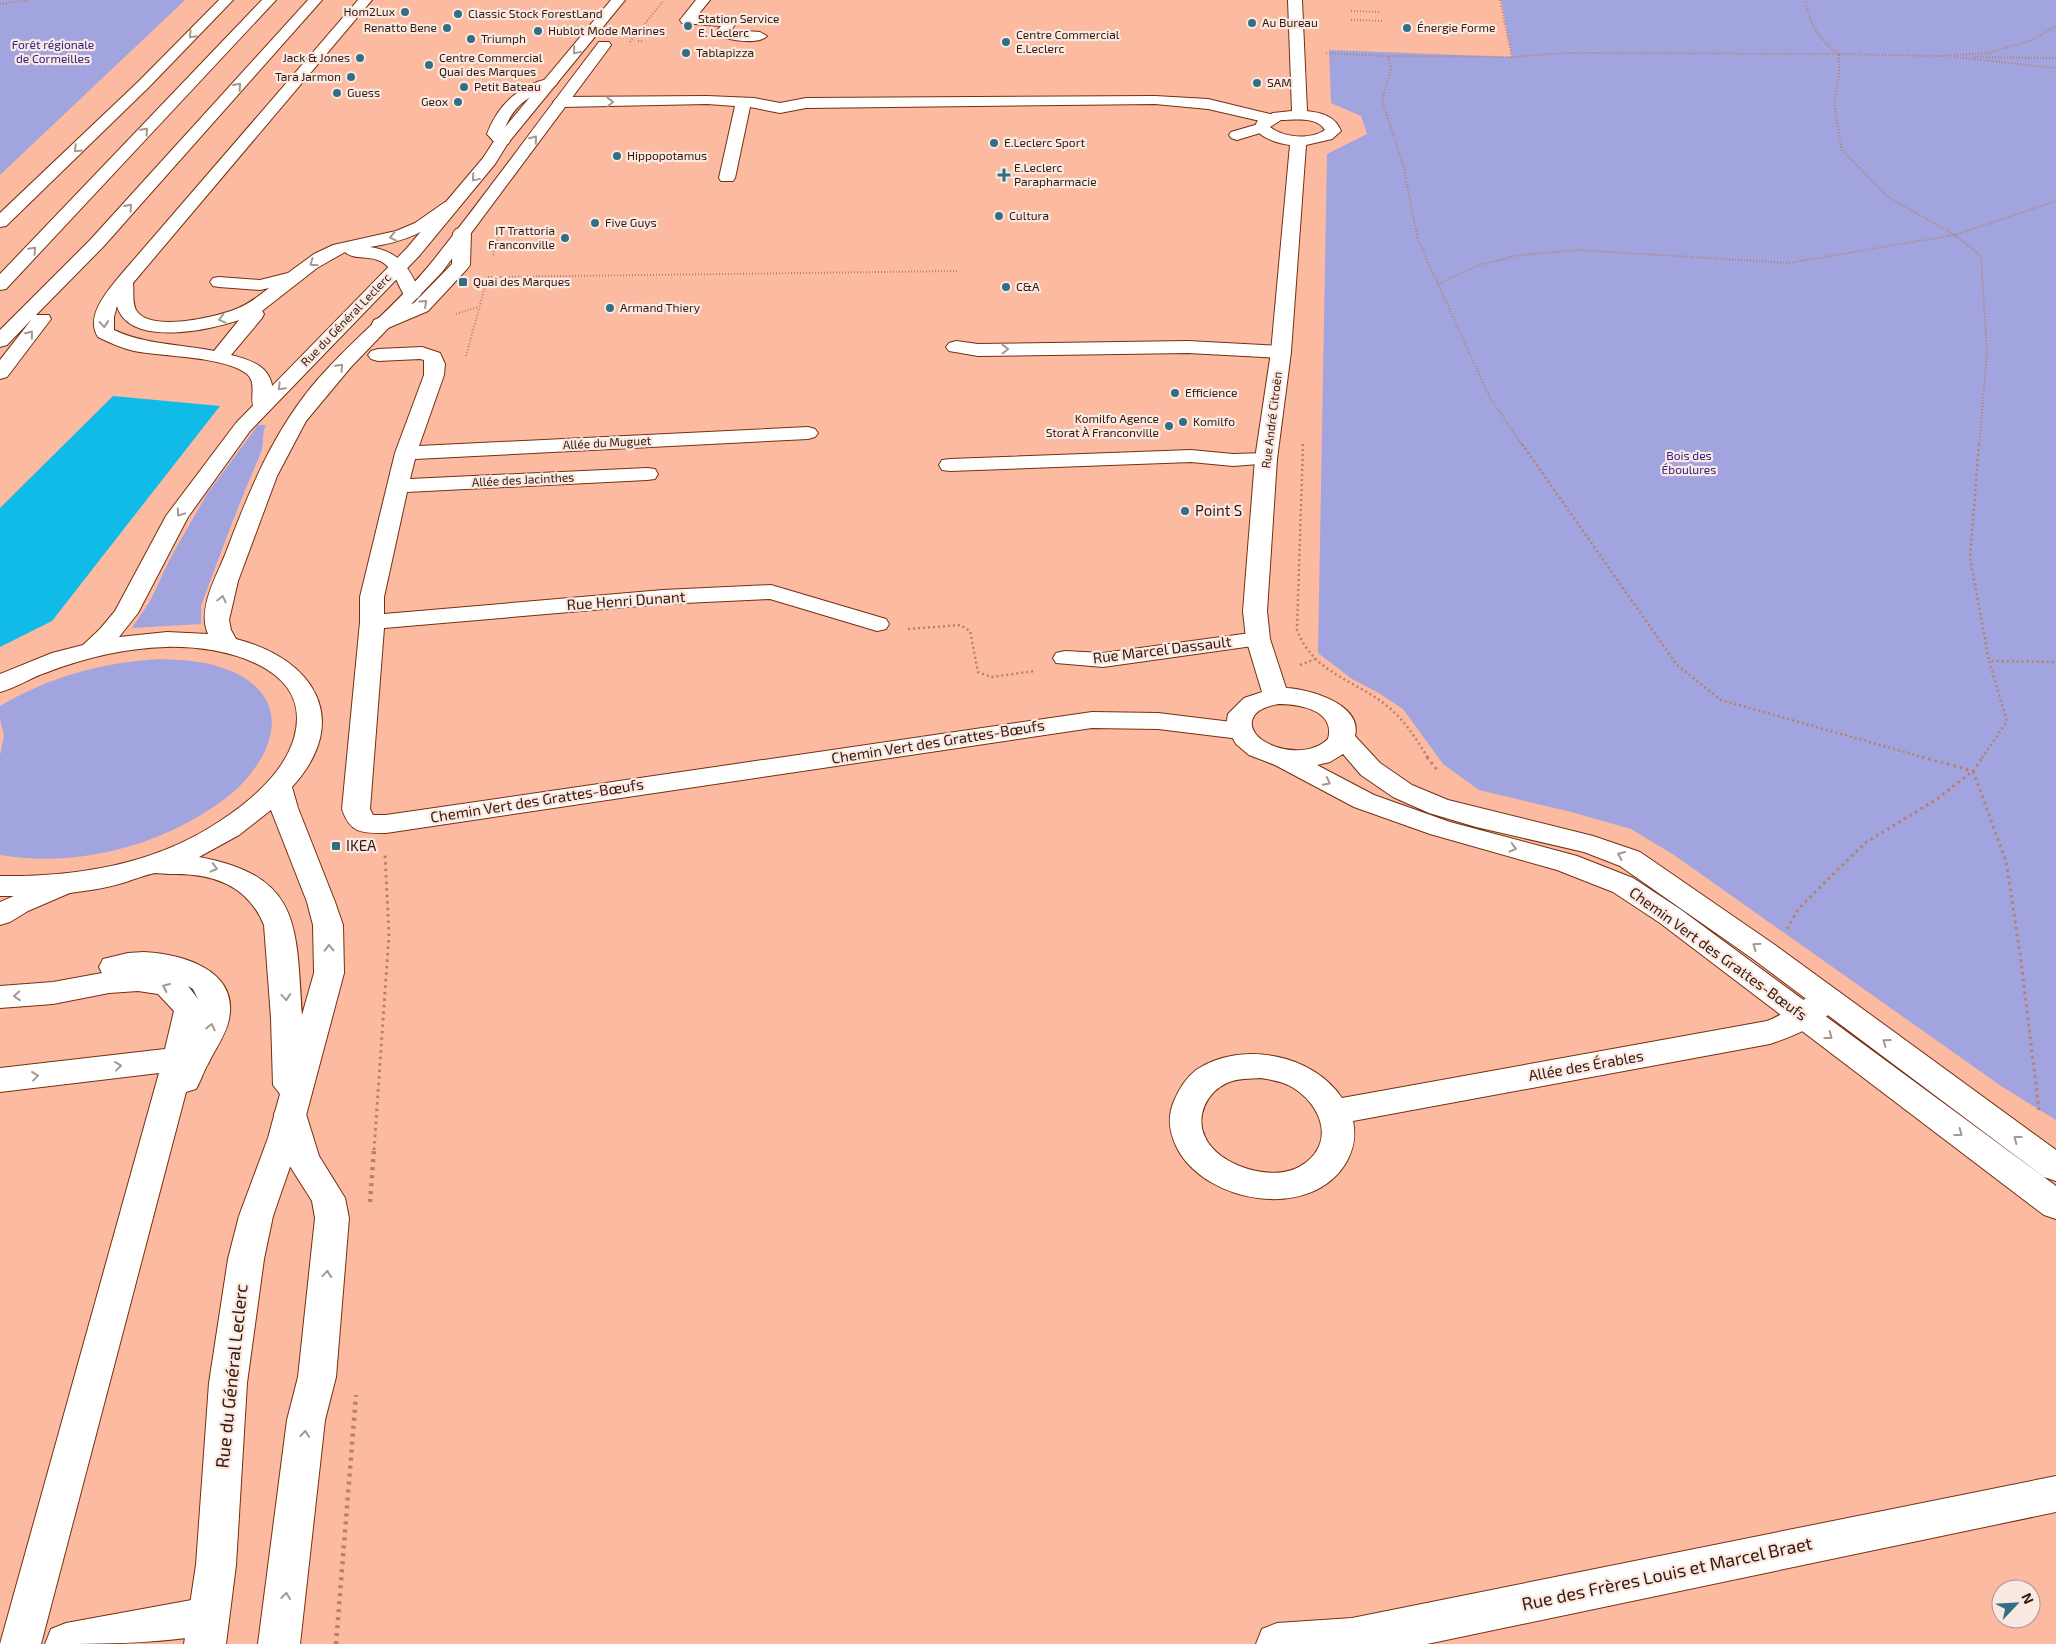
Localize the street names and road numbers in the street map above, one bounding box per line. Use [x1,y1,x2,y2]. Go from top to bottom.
street label: Rue du Général Leclerc [297,270,393,369]
street label: Rue André Citroën [1258,371,1284,469]
street label: Allée du Muguet [562,433,652,451]
street label: Allée des Jacinthes [471,469,575,489]
street label: Rue Henri Dunant [566,587,686,613]
street label: Rue Marcel Dassault [1092,632,1232,666]
street label: Chemin Vert des Grattes-Bœufs [830,715,1046,767]
street label: Chemin Vert des Grattes-Bœufs [429,774,645,826]
street label: Chemin Vert des Grattes-Bœufs [1626,883,1811,1024]
street label: Allée des Érables [1527,1046,1645,1084]
street label: Rue du Général Leclerc [210,1282,252,1469]
street label: Rue des Frères Louis et Marcel Braet [1519,1531,1814,1615]

